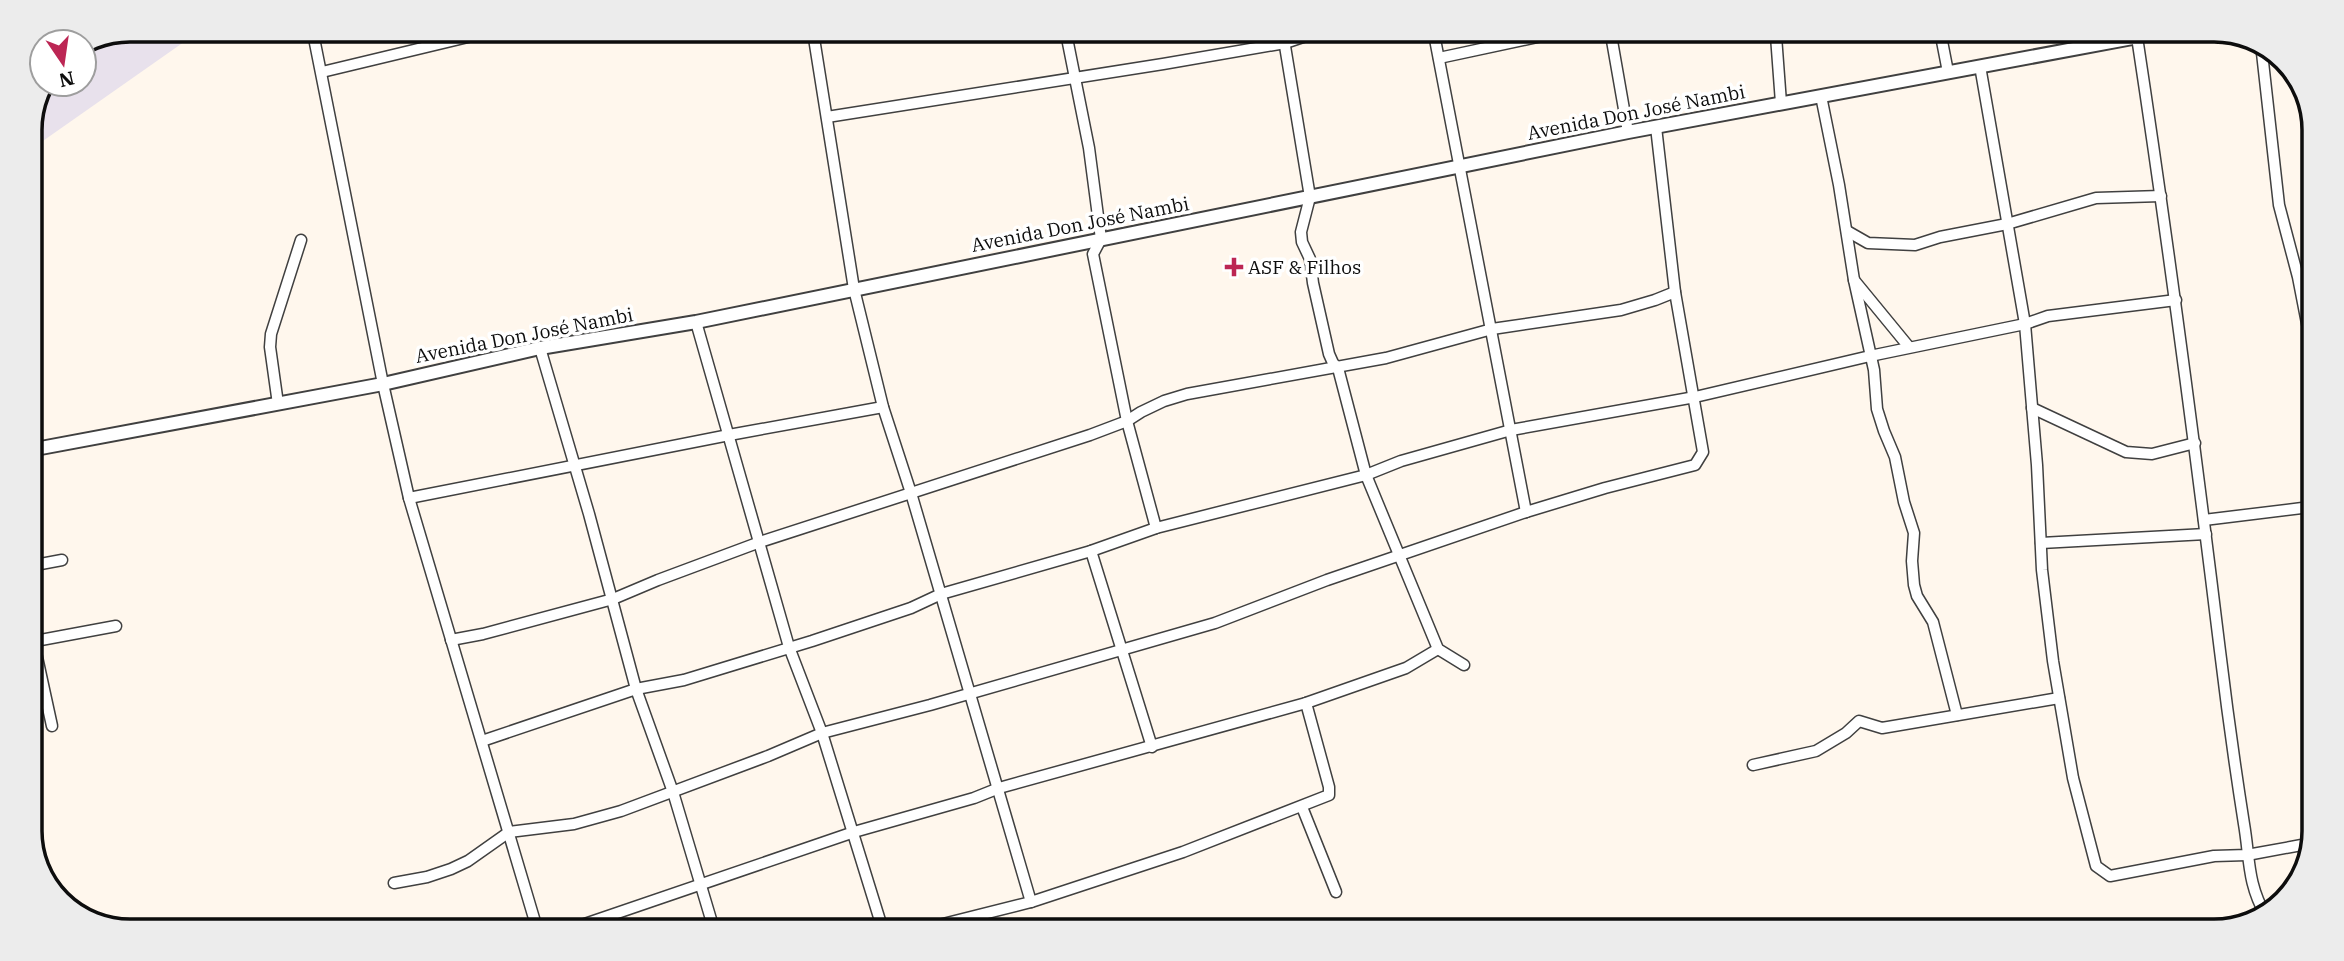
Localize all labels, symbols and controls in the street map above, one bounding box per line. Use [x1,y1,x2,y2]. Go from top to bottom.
north arrow [28,28,98,98]
text: N [57,66,77,93]
street label: Avenida Don José Nambi [1525,79,1747,145]
street label: Avenida Don José Nambi [969,191,1191,257]
place label: ASF & Filhos [1248,255,1361,279]
marker: ASF & Filhos [1226,259,1242,275]
street label: Avenida Don José Nambi [413,302,635,368]

